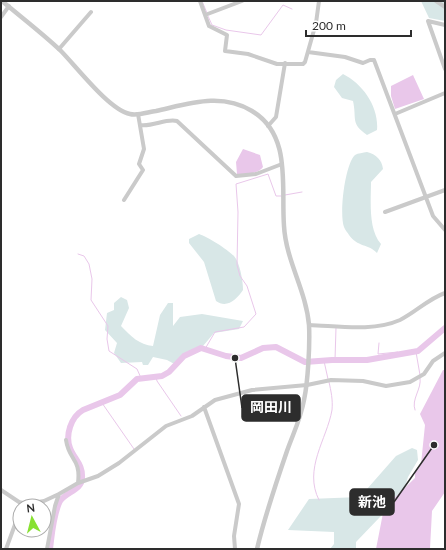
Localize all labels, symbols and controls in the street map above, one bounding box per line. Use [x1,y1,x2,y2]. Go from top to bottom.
scale bar [306,12,411,38]
text: 200 m [312,18,346,33]
callout: 岡田川 [242,395,300,421]
text: 岡田川 [250,398,292,415]
callout: 新池 [350,489,394,515]
text: 新池 [358,493,386,510]
north arrow [12,498,52,538]
text: N [26,501,36,515]

